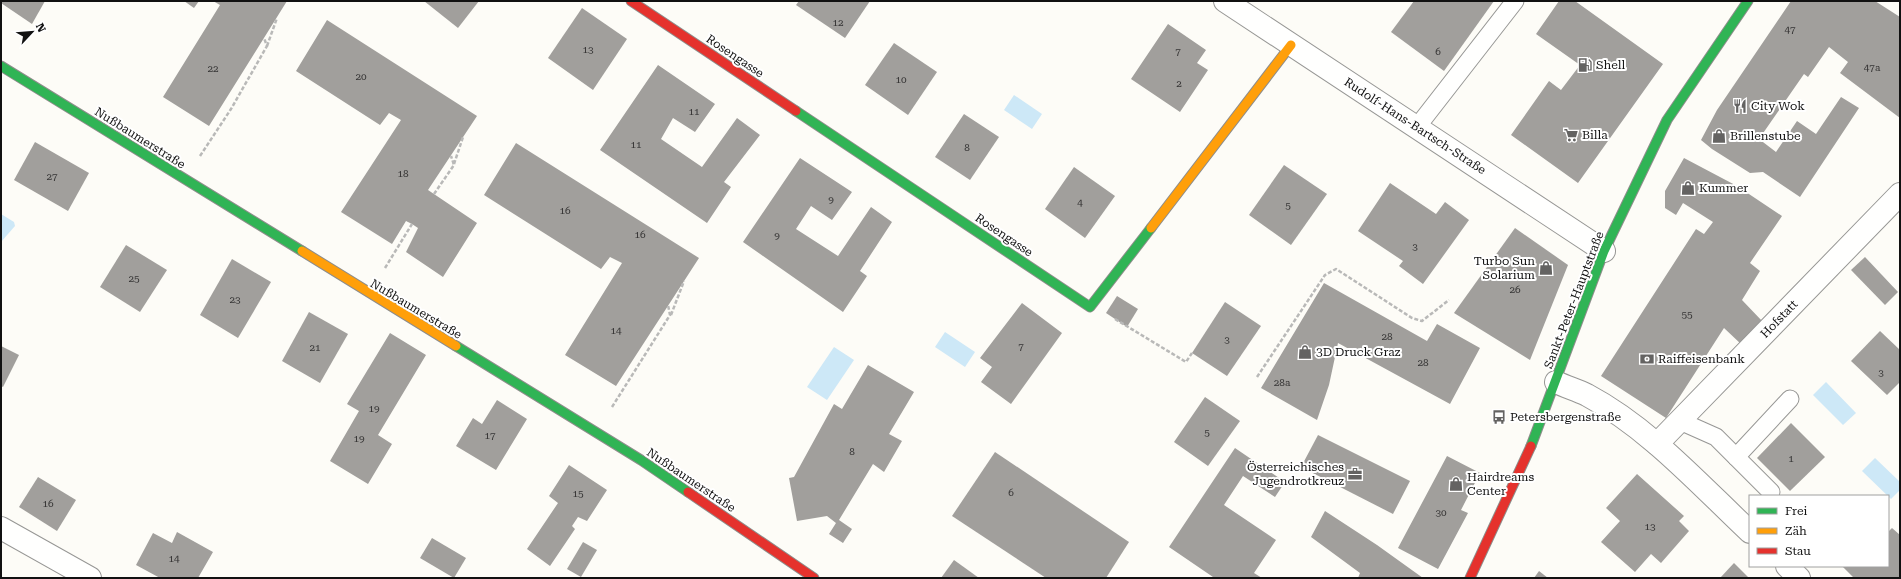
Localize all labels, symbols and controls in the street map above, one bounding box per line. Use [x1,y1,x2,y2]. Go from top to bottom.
north arrow [12,12,52,52]
house number: 12 [832,17,844,28]
text: N [33,21,48,35]
house number: 47 [1784,24,1796,35]
street label: Rosengasse [704,32,767,81]
house number: 13 [582,44,594,55]
house number: 7 [1175,46,1181,57]
house number: 6 [1435,46,1441,57]
fuel station icon: Shell [1577,57,1593,73]
place label: Shell [1596,58,1625,72]
house number: 47a [1864,62,1881,73]
house number: 22 [207,63,219,74]
house number: 20 [355,71,367,82]
house number: 10 [895,74,907,85]
street label: Rudolf-Hans-Bartsch-Straße [1342,75,1489,177]
house number: 2 [1176,78,1182,89]
restaurant icon: City Wok [1732,98,1748,114]
place label: City Wok [1751,99,1805,113]
street label: Nußbaumerstraße [92,104,188,172]
house number: 11 [688,106,700,117]
supermarket icon: Billa [1563,127,1579,143]
place label: Billa [1582,128,1608,142]
shop icon: Brillenstube [1711,128,1727,144]
place label: Brillenstube [1730,129,1801,143]
house number: 11 [630,139,642,150]
house number: 8 [964,142,970,153]
house number: 18 [397,168,409,179]
house number: 27 [46,171,58,182]
shop icon: Kummer [1680,180,1696,196]
place label: Kummer [1699,181,1748,195]
house number: 9 [828,194,834,205]
house number: 4 [1077,197,1083,208]
house number: 5 [1285,200,1291,211]
house number: 16 [559,205,571,216]
street label: Rosengasse [973,211,1036,260]
house number: 16 [634,229,646,240]
street label: Sankt-Peter-Hauptstraße [1541,229,1607,371]
house number: 9 [774,230,780,241]
house number: 3 [1412,241,1418,252]
place label: Turbo Sun Solarium [1474,254,1535,282]
shop icon: Turbo Sun Solarium [1538,260,1554,276]
house number: 25 [128,273,140,284]
street label: Nußbaumerstraße [368,276,465,342]
house number: 26 [1509,284,1521,295]
house number: 23 [229,294,241,305]
street label: Hofstatt [1758,297,1801,341]
house number: 55 [1681,309,1693,320]
house number: 14 [610,325,622,336]
house number: 28 [1381,331,1393,342]
house number: 3 [1224,334,1230,345]
house number: 7 [1018,341,1024,352]
house number: 21 [309,342,321,353]
shop icon: 3D Druck Graz [1297,344,1313,360]
place label: 3D Druck Graz [1316,345,1401,359]
bank icon: Raiffeisenbank [1639,351,1655,367]
place label: Raiffeisenbank [1658,352,1745,366]
house number: 28 [1417,357,1429,368]
house number: 3 [1878,367,1884,378]
house number: 28a [1274,377,1291,388]
house number: 19 [368,403,380,414]
bus stop icon: Petersbergenstraße [1491,409,1507,425]
place label: Petersbergenstraße [1510,410,1622,424]
house number: 5 [1204,427,1210,438]
house number: 17 [484,430,496,441]
house number: 19 [353,433,365,444]
street label: Nußbaumerstraße [644,445,738,515]
house number: 8 [849,446,855,457]
house number: 1 [1788,453,1794,464]
place label: Österreichisches Jugendrotkreuz [1247,460,1344,488]
office icon: Österreichisches Jugendrotkreuz [1347,466,1363,482]
place label: Hairdreams Center [1467,470,1535,498]
shop icon: Hairdreams Center [1448,476,1464,492]
house number: 6 [1008,487,1014,498]
house number: 15 [572,488,584,499]
legend [1749,495,1889,567]
house number: 16 [42,498,54,509]
text: Frei [1785,504,1807,518]
house number: 30 [1435,507,1447,518]
house number: 13 [1644,521,1656,532]
text: Zäh [1785,524,1807,538]
text: Stau [1785,544,1811,558]
house number: 14 [168,553,180,564]

